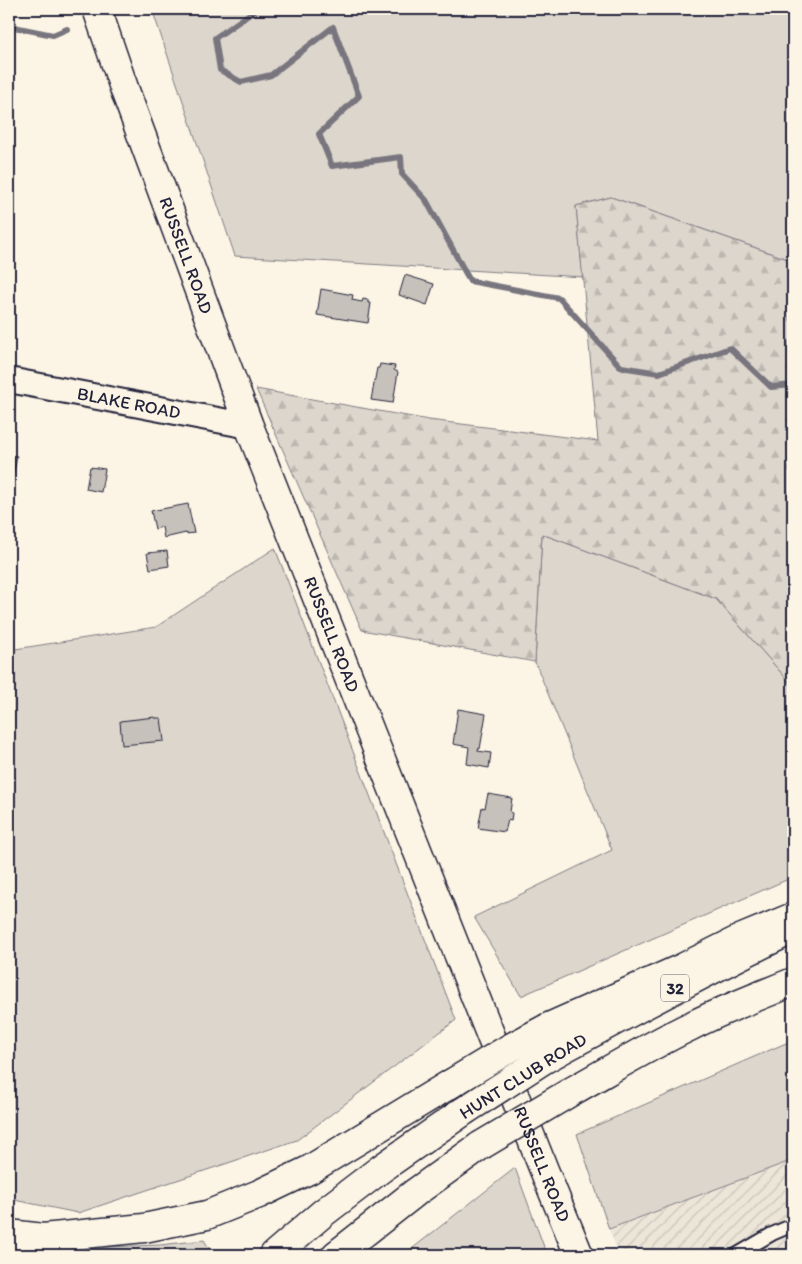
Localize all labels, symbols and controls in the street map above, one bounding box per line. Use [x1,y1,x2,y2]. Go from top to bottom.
street label: RUSSELL ROAD [154,194,218,317]
street label: BLAKE ROAD [75,382,182,424]
street label: RUSSELL ROAD [299,573,365,696]
road number: 32 [661,974,689,1001]
street label: HUNT CLUB ROAD [455,1028,591,1124]
street label: RUSSELL ROAD [509,1103,575,1225]

